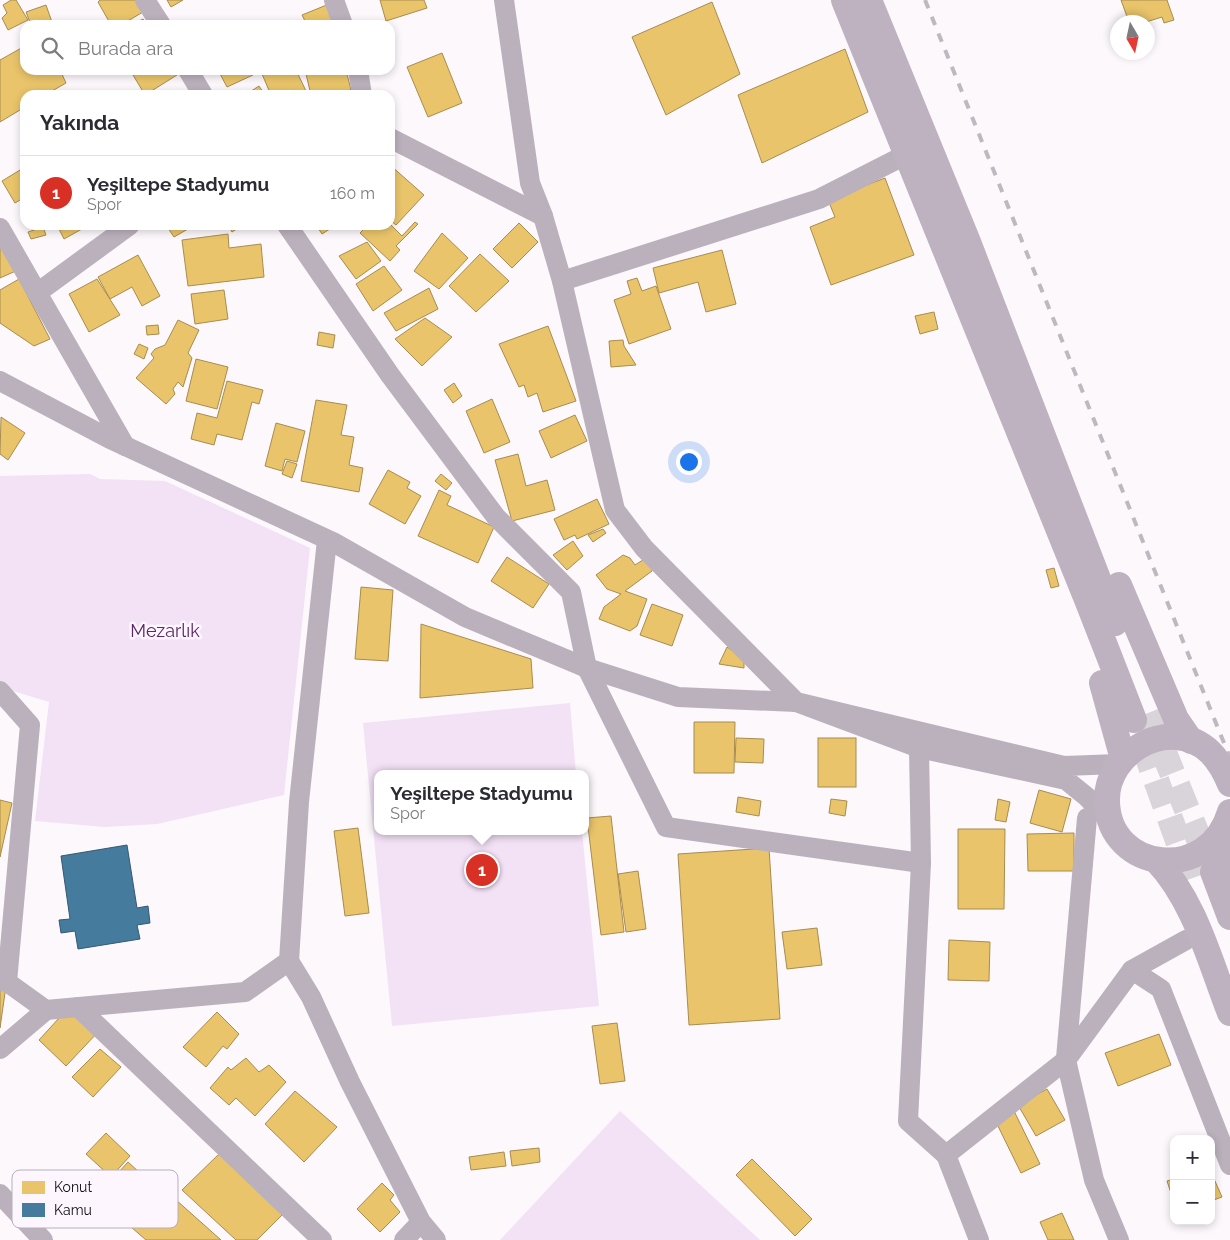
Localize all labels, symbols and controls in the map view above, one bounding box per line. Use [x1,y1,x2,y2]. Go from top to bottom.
north arrow [1110,15,1155,60]
search box [20,20,395,75]
icon: search [38,34,66,62]
text: Burada ara [78,37,173,59]
text: Yakında [40,110,119,135]
text: Yeşiltepe Stadyumu [87,173,269,195]
text: 1 [52,184,60,203]
text: 160 m [330,184,375,203]
text: Spor [87,195,122,214]
your location [676,449,702,475]
park label: Mezarlık [130,620,200,641]
popup [374,770,589,835]
text: Yeşiltepe Stadyumu [390,782,573,804]
text: Spor [390,804,425,823]
pin: 1 [466,851,498,889]
map controls [1170,1135,1215,1225]
button: + [1170,1135,1215,1180]
legend [12,1170,178,1228]
text: Konut [54,1179,92,1195]
button: − [1170,1180,1215,1225]
text: Kamu [54,1202,92,1218]

